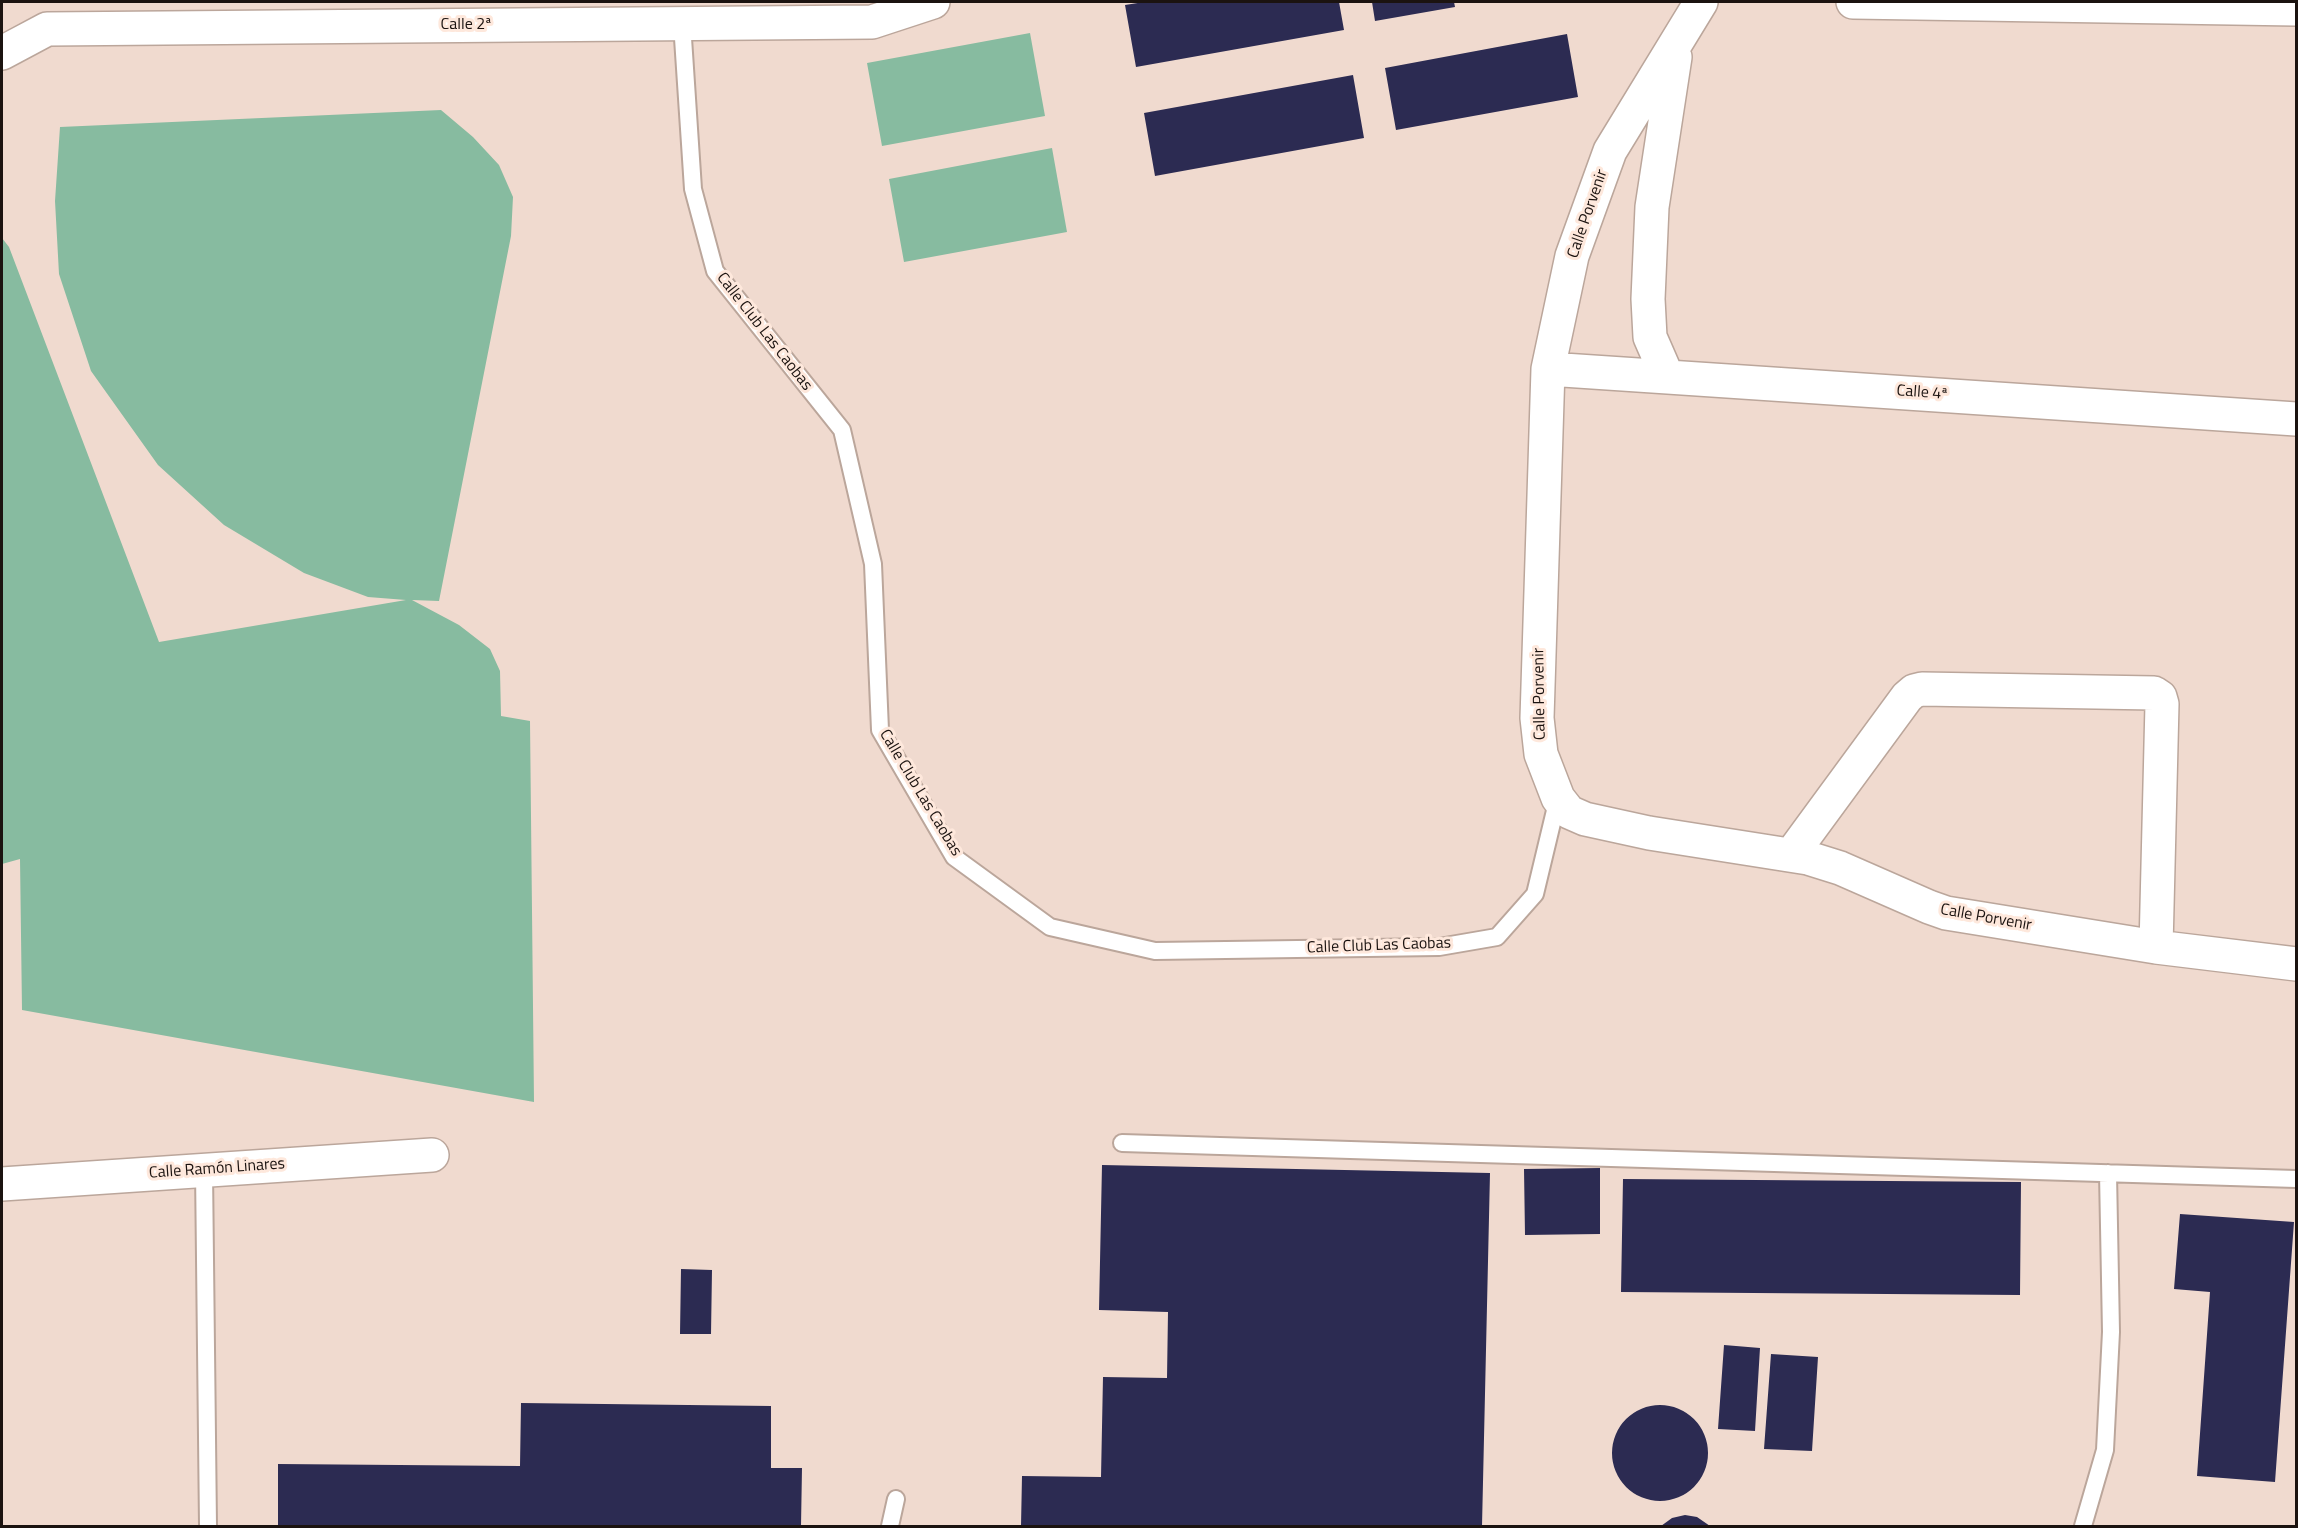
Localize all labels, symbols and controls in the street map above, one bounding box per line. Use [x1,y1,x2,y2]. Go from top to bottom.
street label: Calle 2ª [441,15,491,35]
street label: Calle Porvenir [1564,167,1612,261]
street label: Calle Club Las Caobas [712,269,816,395]
street label: Calle 4ª [1896,382,1948,404]
street label: Calle Porvenir [1530,648,1550,740]
street label: Calle Club Las Caobas [875,726,965,860]
street label: Calle Porvenir [1939,901,2033,935]
street label: Calle Club Las Caobas [1307,934,1451,958]
street label: Calle Ramón Linares [148,1155,286,1183]

